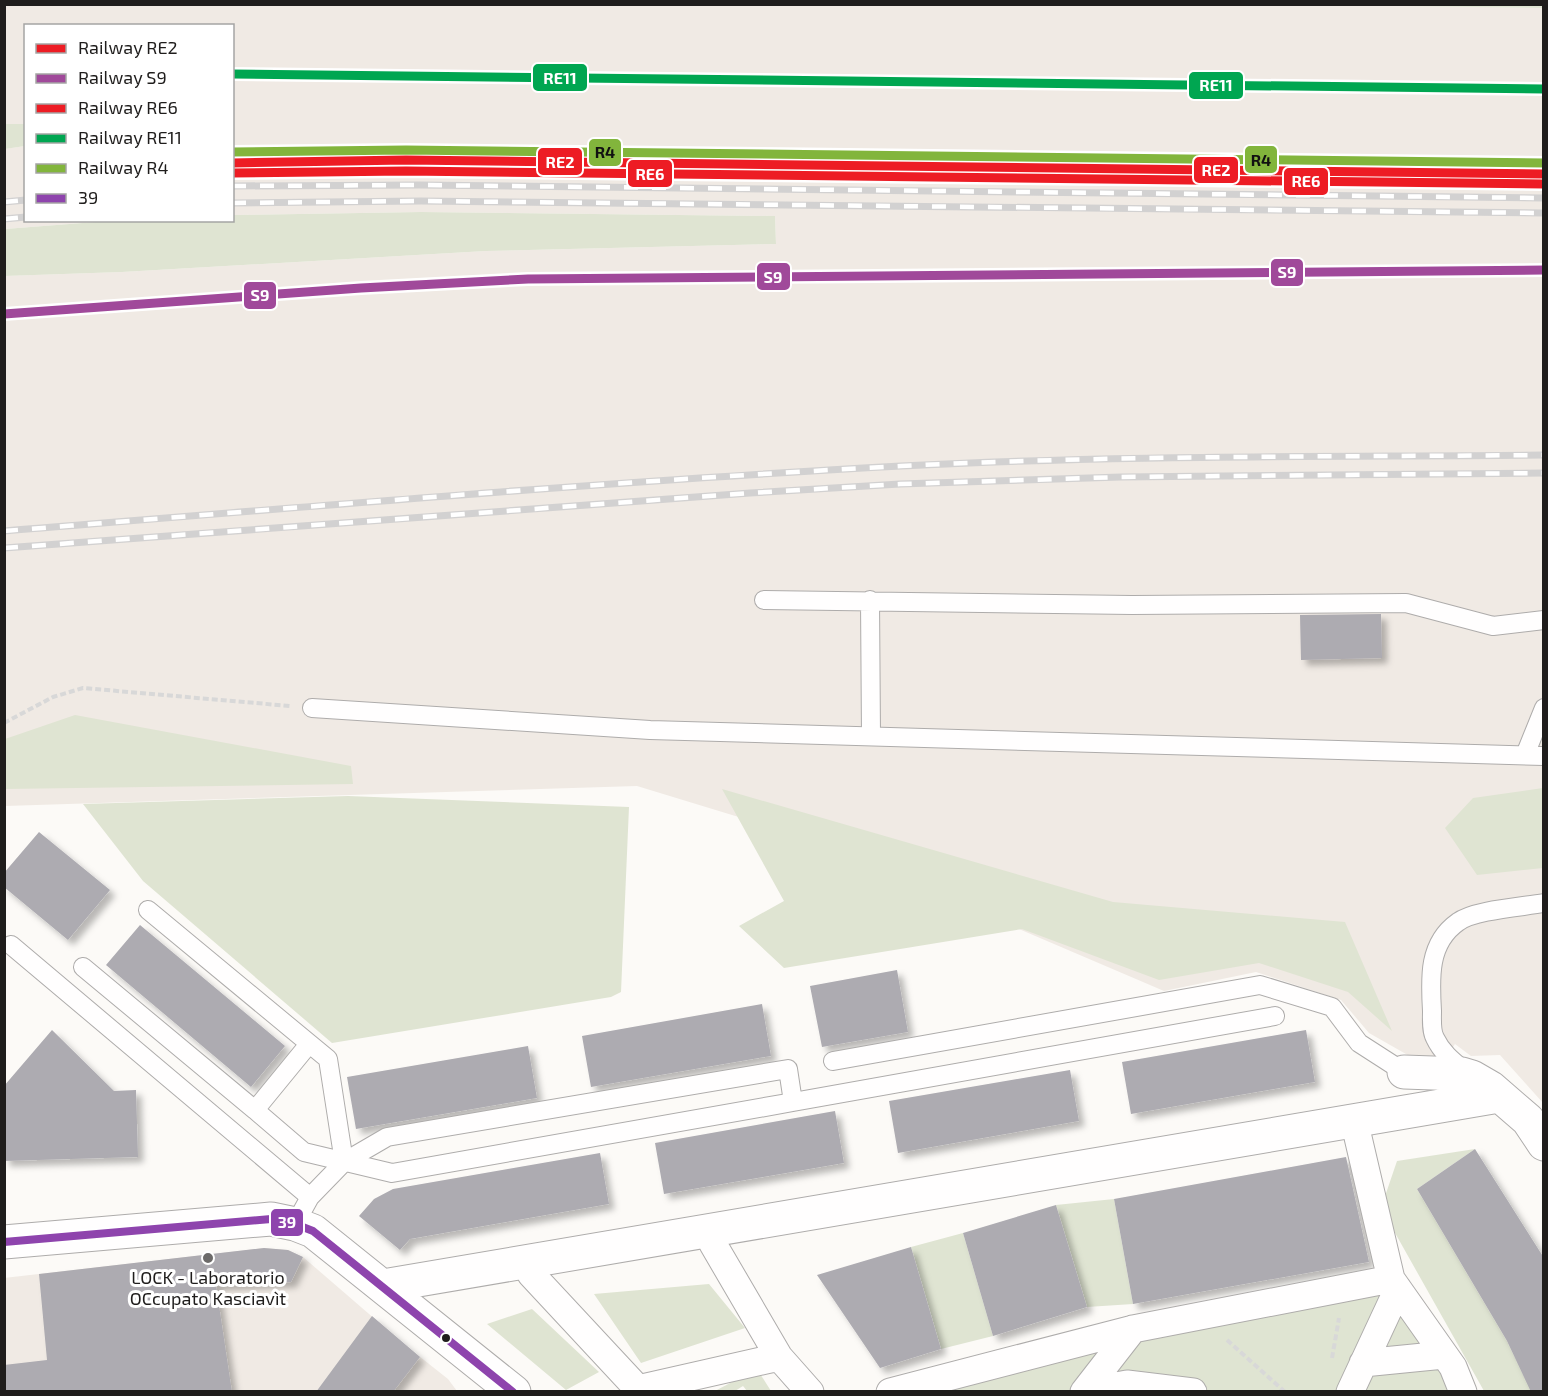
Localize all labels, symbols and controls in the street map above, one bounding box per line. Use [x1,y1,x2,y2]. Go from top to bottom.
legend [24,24,234,222]
text: Railway RE2 [78,36,178,58]
line badge: RE11 [532,63,588,92]
text: Railway S9 [78,66,167,88]
text: RE11 [543,68,577,87]
line badge: RE11 [1188,71,1244,100]
text: RE11 [1199,75,1233,94]
text: Railway RE6 [78,96,178,118]
text: Railway RE11 [78,126,182,148]
line badge: R4 [588,138,622,167]
text: R4 [595,142,615,161]
line badge: R4 [1244,145,1278,174]
line badge: RE2 [537,147,583,176]
text: R4 [1251,150,1271,169]
text: RE2 [546,152,574,171]
text: Railway R4 [78,156,169,178]
line badge: RE2 [1193,156,1239,184]
line badge: RE6 [627,159,673,188]
text: RE2 [1202,160,1230,179]
text: RE6 [635,164,665,183]
line badge: RE6 [1283,167,1329,196]
text: RE6 [1291,171,1321,190]
text: 39 [78,186,98,208]
line badge: S9 [1270,258,1304,287]
line badge: S9 [756,262,791,291]
text: S9 [1278,262,1296,281]
text: S9 [764,267,782,286]
line badge: S9 [243,281,277,310]
text: S9 [251,285,269,304]
line badge: 39 [270,1208,304,1237]
text: 39 [278,1212,296,1231]
marker: LOCK - Laboratorio OCcupato Kasciavìt [201,1251,215,1265]
place label: LOCK - Laboratorio OCcupato Kasciavìt [130,1266,286,1309]
unlabelled marker [440,1332,452,1344]

